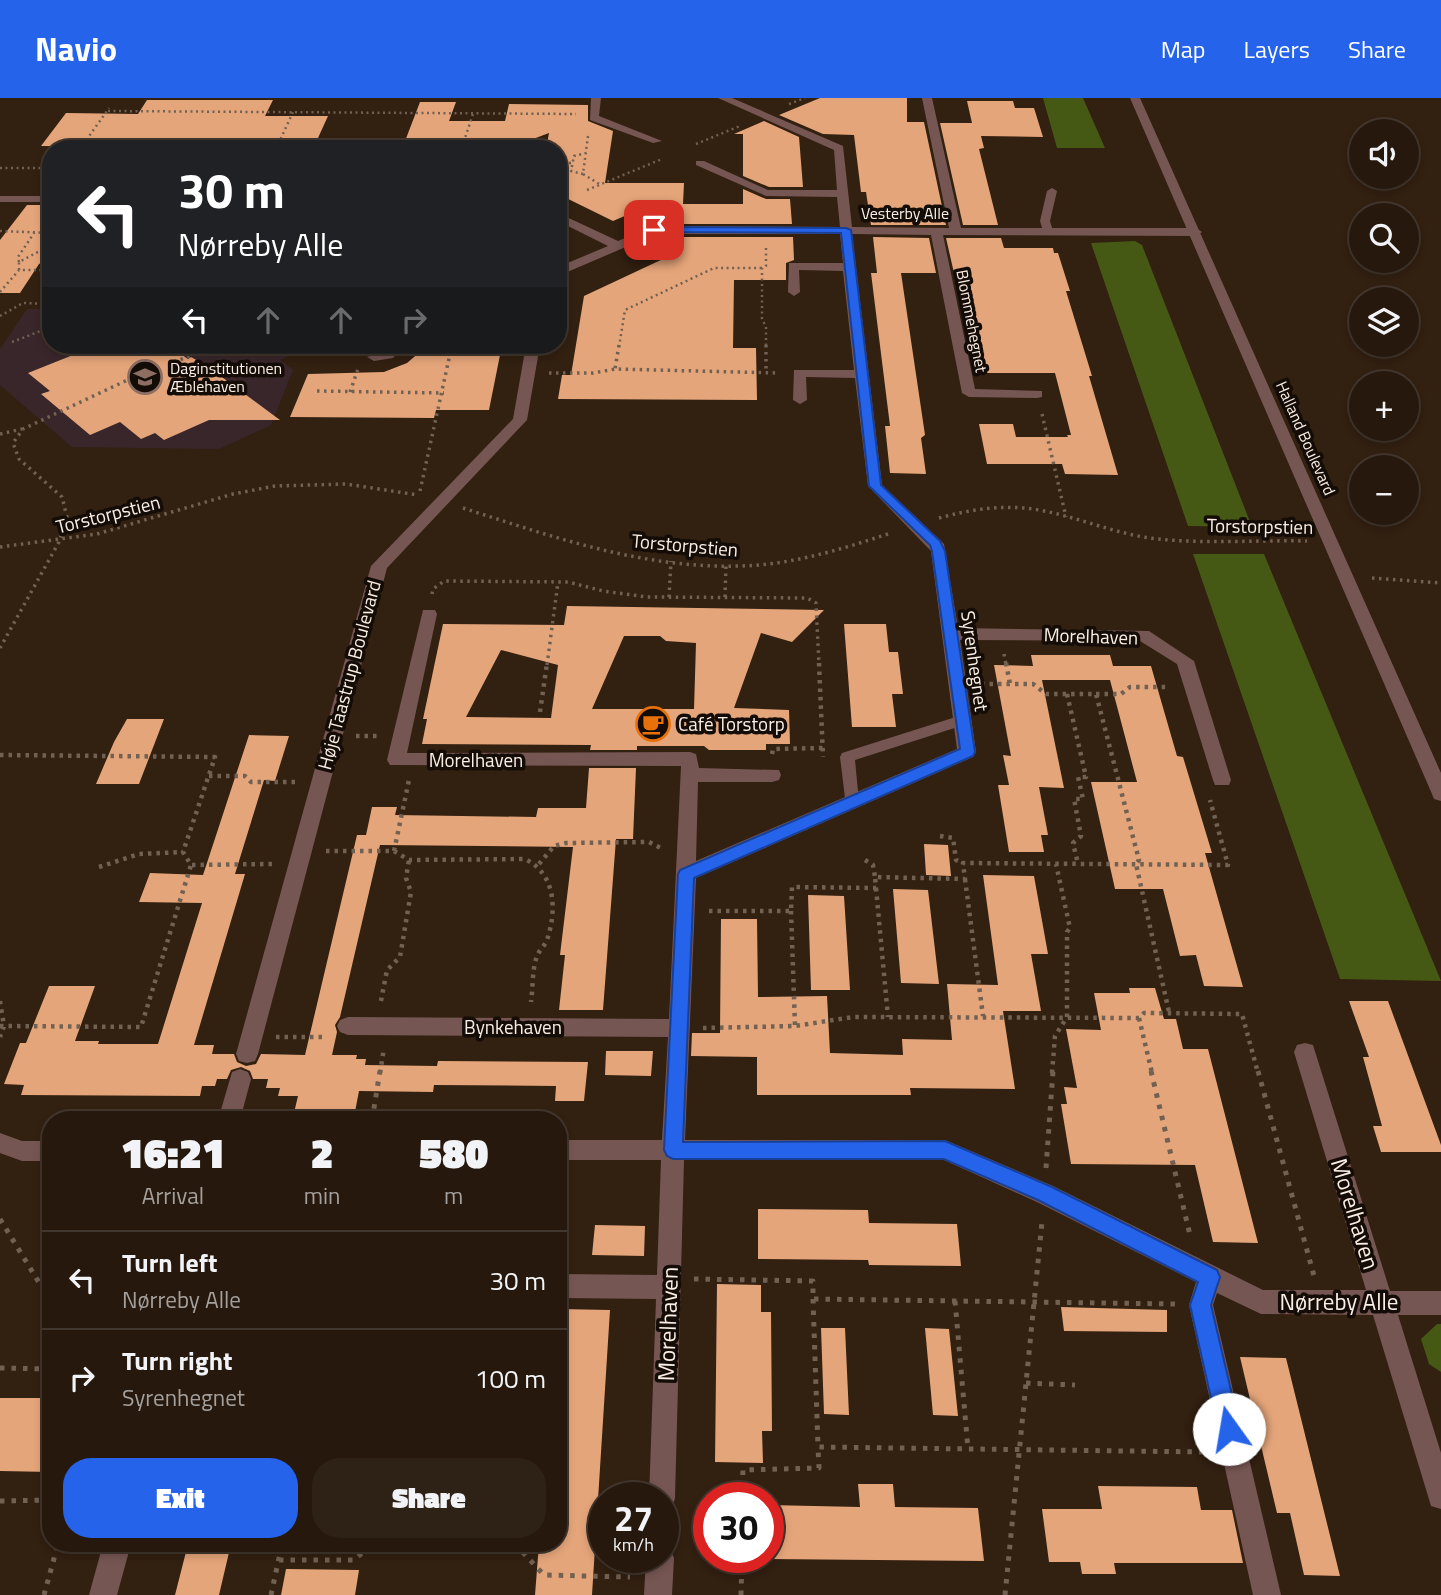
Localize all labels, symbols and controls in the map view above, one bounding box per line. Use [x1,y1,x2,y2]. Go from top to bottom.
text: Navio [35,24,117,74]
text: Map [1161,31,1206,67]
text: Layers [1244,31,1310,67]
text: Share [1348,31,1406,67]
map controls [1349,119,1419,525]
button: sound [1349,119,1419,189]
text: 30 m [178,152,285,227]
icon: left [63,168,154,259]
pin [624,200,684,260]
street label: Vesterby Alle [861,201,949,225]
button: search [1349,203,1419,273]
icon: arrive [635,211,673,249]
text: Nørreby Alle [178,220,343,268]
street label: Blommehegnet [950,268,994,375]
button: layers [1349,287,1419,357]
icon: left [176,301,214,339]
icon: ahead [249,301,287,339]
icon: ahead [322,301,360,339]
icon: right [395,301,433,339]
place label: Daginstitutionen Æblehaven [170,356,282,398]
school or university icon: Daginstitutionen Æblehaven [126,358,164,396]
button: + [1349,371,1419,441]
street label: Halland Boulevard [1270,377,1342,499]
button: − [1349,455,1419,525]
street label: Torstorpstien [53,487,163,540]
street label: Torstorpstien [1207,510,1313,541]
street label: Torstorpstien [631,525,739,564]
street label: Høje Taastrup Boulevard [309,577,388,773]
street label: Syrenhegnet [954,609,997,713]
street label: Morelhaven [1043,619,1139,652]
cafe icon: Café Torstorp [634,705,672,743]
place label: Café Torstorp [678,709,785,738]
street label: Morelhaven [429,745,523,774]
street label: Bynkehaven [464,1012,562,1041]
text: 16:21 [121,1120,225,1184]
text: 2 [311,1120,334,1184]
text: 580 [419,1120,488,1184]
street label: Morelhaven [1322,1154,1389,1274]
text: Arrival [142,1178,204,1213]
text: min [304,1178,340,1213]
text: m [444,1178,463,1213]
text: Turn left [122,1243,217,1282]
icon: left [63,1261,101,1299]
text: 30 m [489,1261,546,1300]
street label: Morelhaven [648,1266,687,1382]
text: Nørreby Alle [122,1282,241,1317]
street label: Nørreby Alle [1280,1284,1398,1319]
text: Turn right [122,1341,233,1380]
icon: right [63,1359,101,1397]
text: 100 m [475,1359,546,1398]
text: Syrenhegnet [122,1380,245,1415]
position arrow [1192,1392,1266,1466]
button: Exit [63,1458,298,1538]
button: Share [312,1458,546,1538]
speed limit sign: 30 [693,1482,784,1573]
text: 27 [614,1491,653,1545]
text: km/h [613,1531,654,1558]

